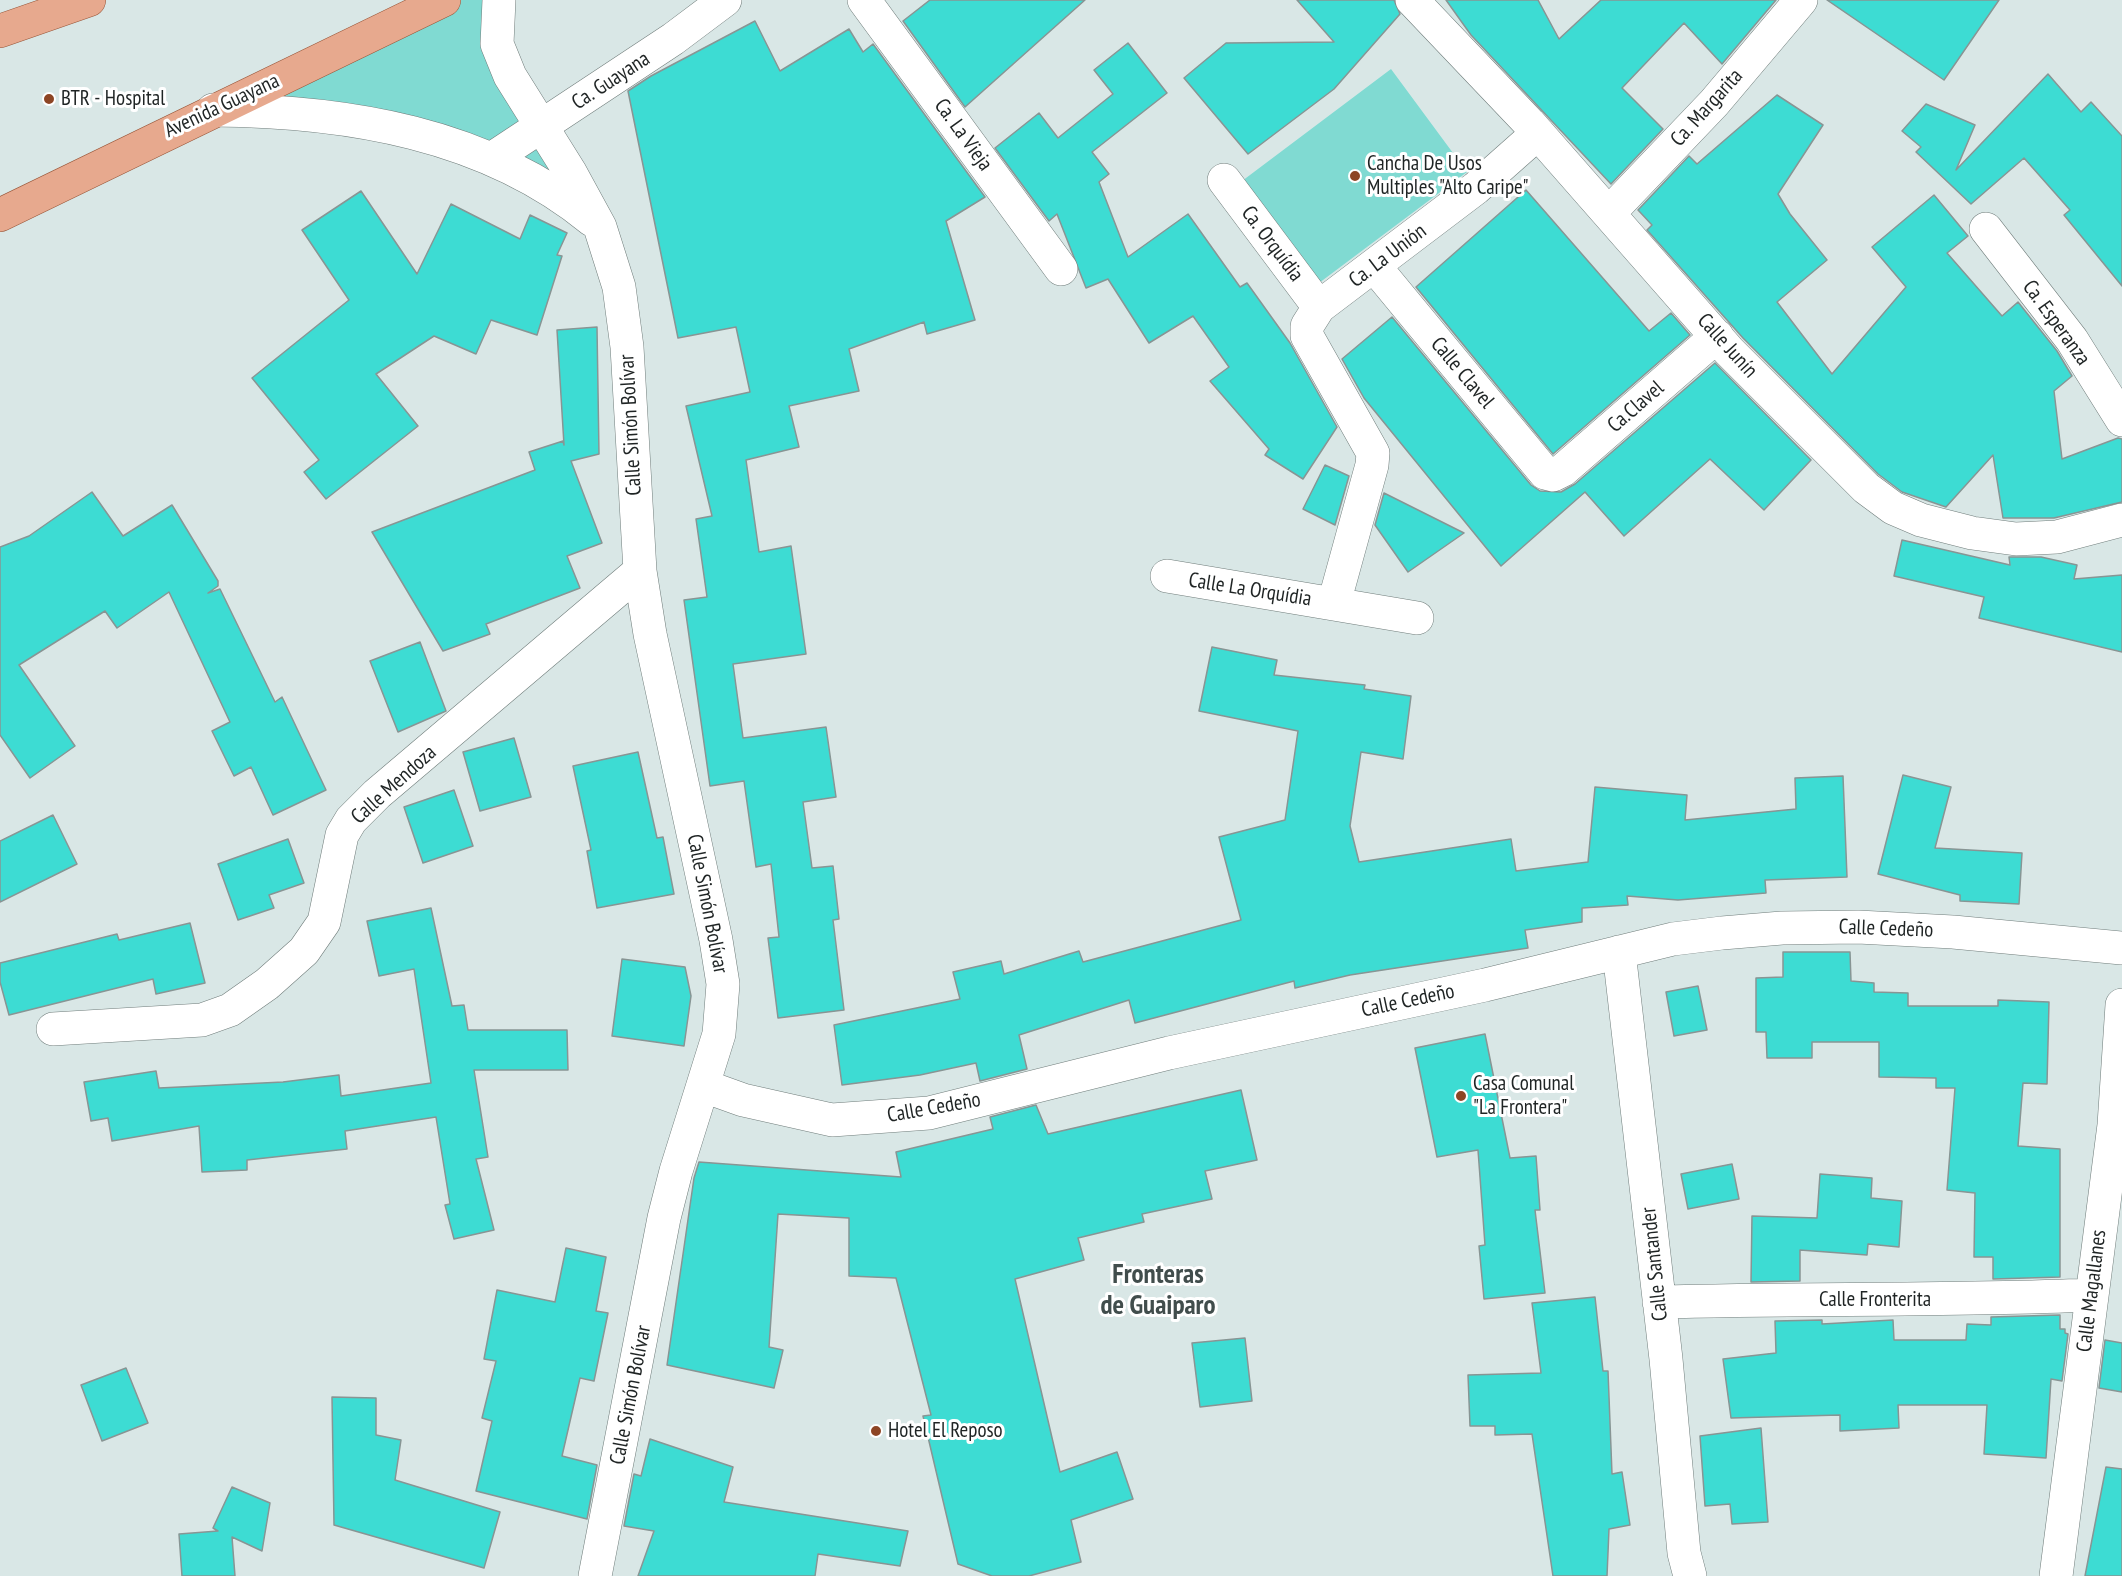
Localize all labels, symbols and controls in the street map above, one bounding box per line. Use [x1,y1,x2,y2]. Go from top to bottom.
street label: Ca. Guayana [567,47,655,115]
street label: Ca. Margarita [1666,64,1748,152]
street label: Avenida Guayana [161,68,283,144]
place label: BTR - Hospital [61,86,165,112]
marker: BTR - Hospital [42,92,56,106]
street label: Ca. La Vieja [928,94,998,176]
place label: Cancha De Usos Multiples "Alto Caripe" [1367,151,1528,201]
marker: Cancha De Usos Multiples "Alto Caripe" [1348,169,1362,183]
street label: Ca. Orquídia [1235,201,1309,287]
street label: Ca. La Unión [1344,219,1432,293]
street label: Ca. Esperanza [2017,275,2095,371]
street label: Calle Junín [1692,309,1762,383]
street label: Calle Clavel [1425,332,1499,414]
street label: Calle Simón Bolívar [615,354,647,496]
street label: Ca.Clavel [1603,376,1669,438]
street label: Calle La Orquídia [1187,568,1313,612]
street label: Calle Mendoza [346,740,442,830]
street label: Calle Simón Bolívar [681,832,733,976]
street label: Calle Cedeño [1838,915,1934,943]
street label: Calle Cedeño [1359,979,1457,1023]
place label: Casa Comunal "La Frontera" [1473,1071,1574,1121]
street label: Calle Cedeño [885,1087,983,1129]
marker: Casa Comunal "La Frontera" [1454,1089,1468,1103]
street label: Calle Santander [1637,1206,1673,1322]
street label: Calle Magallanes [2072,1228,2112,1354]
district label: Fronteras de Guaiparo [1100,1259,1216,1322]
street label: Calle Fronterita [1819,1287,1931,1313]
street label: Calle Simón Bolívar [605,1323,657,1467]
place label: Hotel El Reposo [888,1418,1003,1444]
marker: Hotel El Reposo [869,1424,883,1438]

